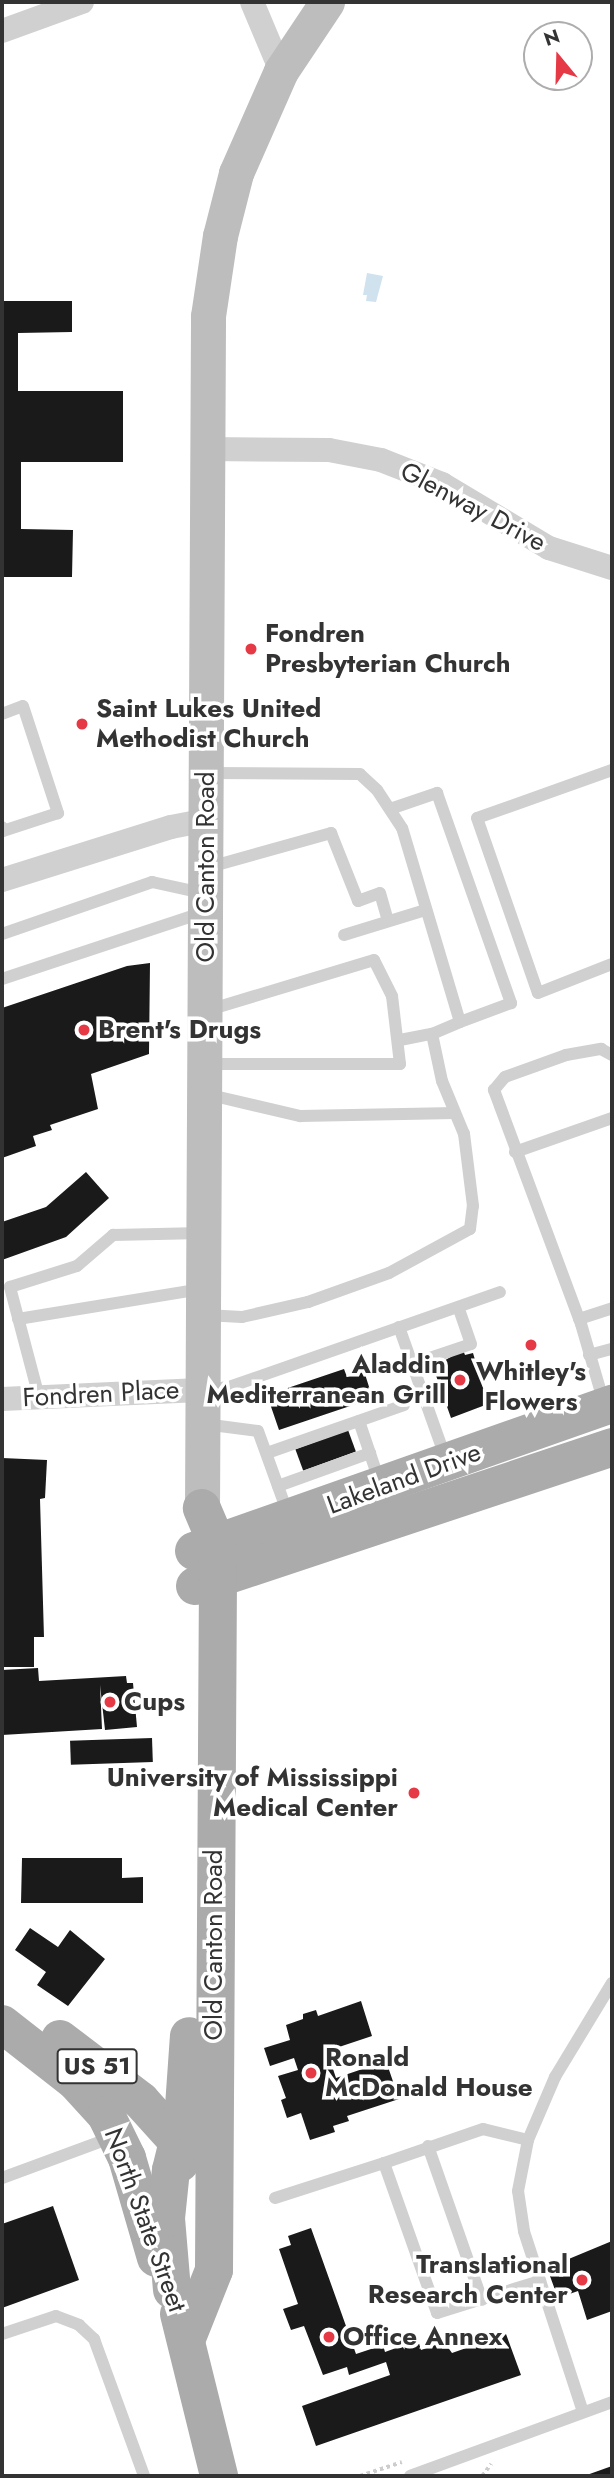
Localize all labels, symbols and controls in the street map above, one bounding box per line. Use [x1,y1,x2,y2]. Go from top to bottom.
north arrow [523,21,593,91]
text: N [540,22,563,53]
street label: Glenway Drive [395,456,551,558]
place label: Fondren Presbyterian Church [265,618,511,680]
marker: Fondren Presbyterian Church [243,641,259,657]
place label: Saint Lukes United Methodist Church [96,693,321,754]
marker: Saint Lukes United Methodist Church [74,716,90,732]
street label: Old Canton Road [190,771,222,963]
place label: Brent's Drugs [98,1014,261,1046]
marker: Brent's Drugs [76,1022,92,1038]
marker: Whitley's Flowers [523,1337,539,1353]
place label: Aladdin Mediterranean Grill [206,1349,446,1410]
place label: Whitley's Flowers [476,1356,586,1418]
marker: Aladdin Mediterranean Grill [452,1372,468,1388]
street label: Fondren Place [22,1374,180,1414]
street label: Lakeland Drive [323,1437,485,1521]
place label: Cups [124,1686,185,1718]
marker: Cups [102,1694,118,1710]
place label: University of Mississippi Medical Center [107,1762,398,1824]
marker: University of Mississippi Medical Center [404,1783,424,1803]
street label: Old Canton Road [198,1849,230,2041]
place label: Ronald McDonald House [325,2042,533,2104]
road number: US 51 [55,2046,139,2087]
marker: Ronald McDonald House [303,2065,319,2081]
street label: North State Street [97,2124,193,2316]
place label: Translational Research Center [368,2249,568,2310]
marker: Translational Research Center [574,2272,590,2288]
place label: Office Annex [343,2321,502,2353]
marker: Office Annex [321,2329,337,2345]

